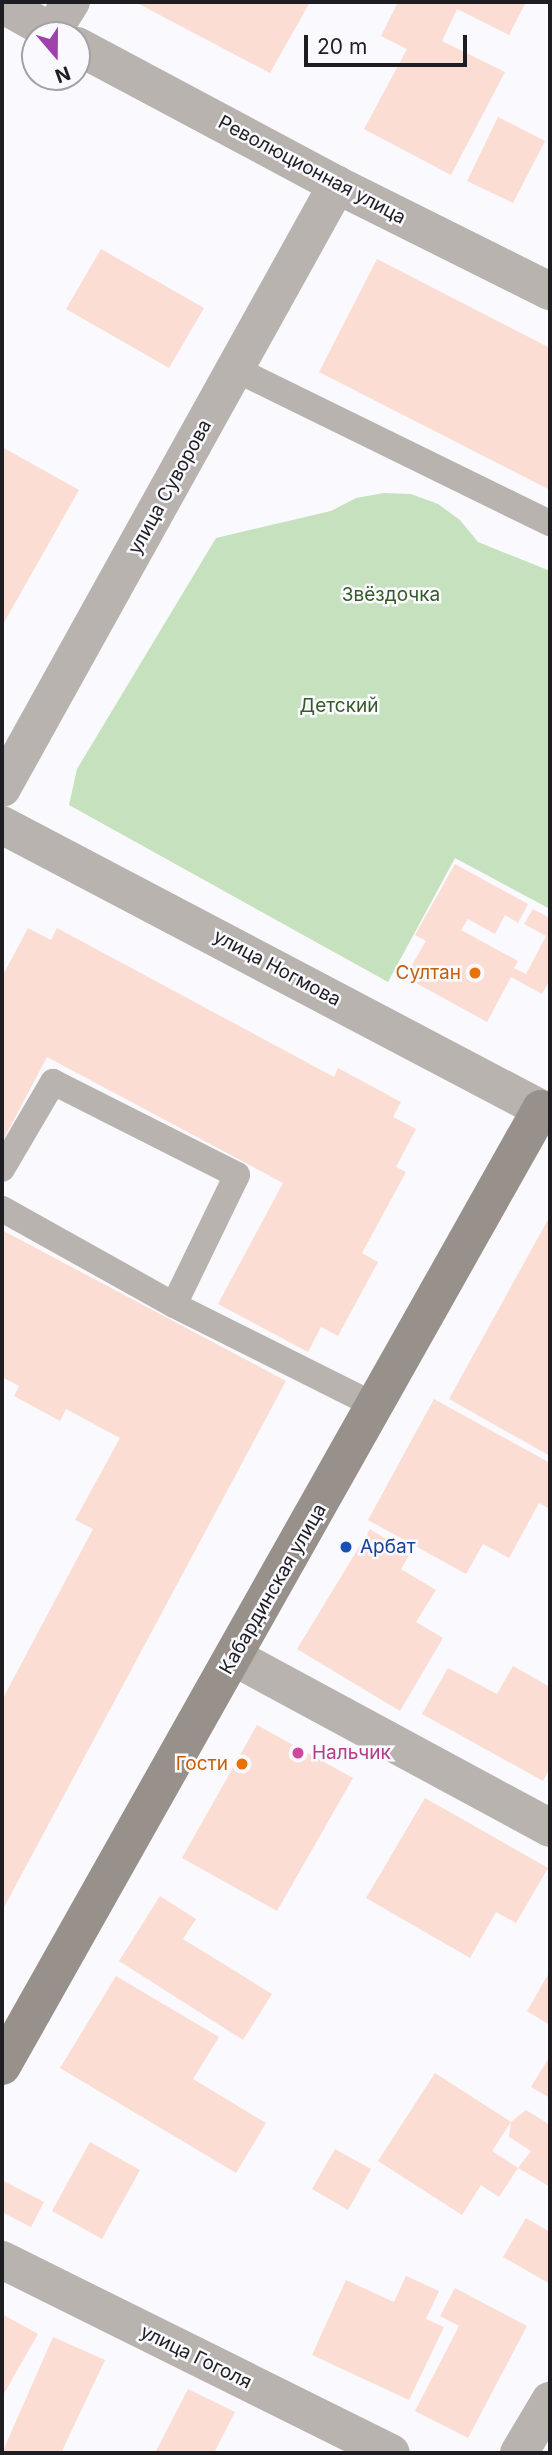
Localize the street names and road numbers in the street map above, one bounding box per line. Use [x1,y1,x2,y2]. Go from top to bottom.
street label: Революционная улица [214,111,410,229]
street label: улица Суворова [124,416,216,558]
street label: улица Ногмова [209,925,345,1011]
street label: Кабардинская улица [215,1500,331,1678]
street label: улица Гоголя [137,2320,255,2394]

